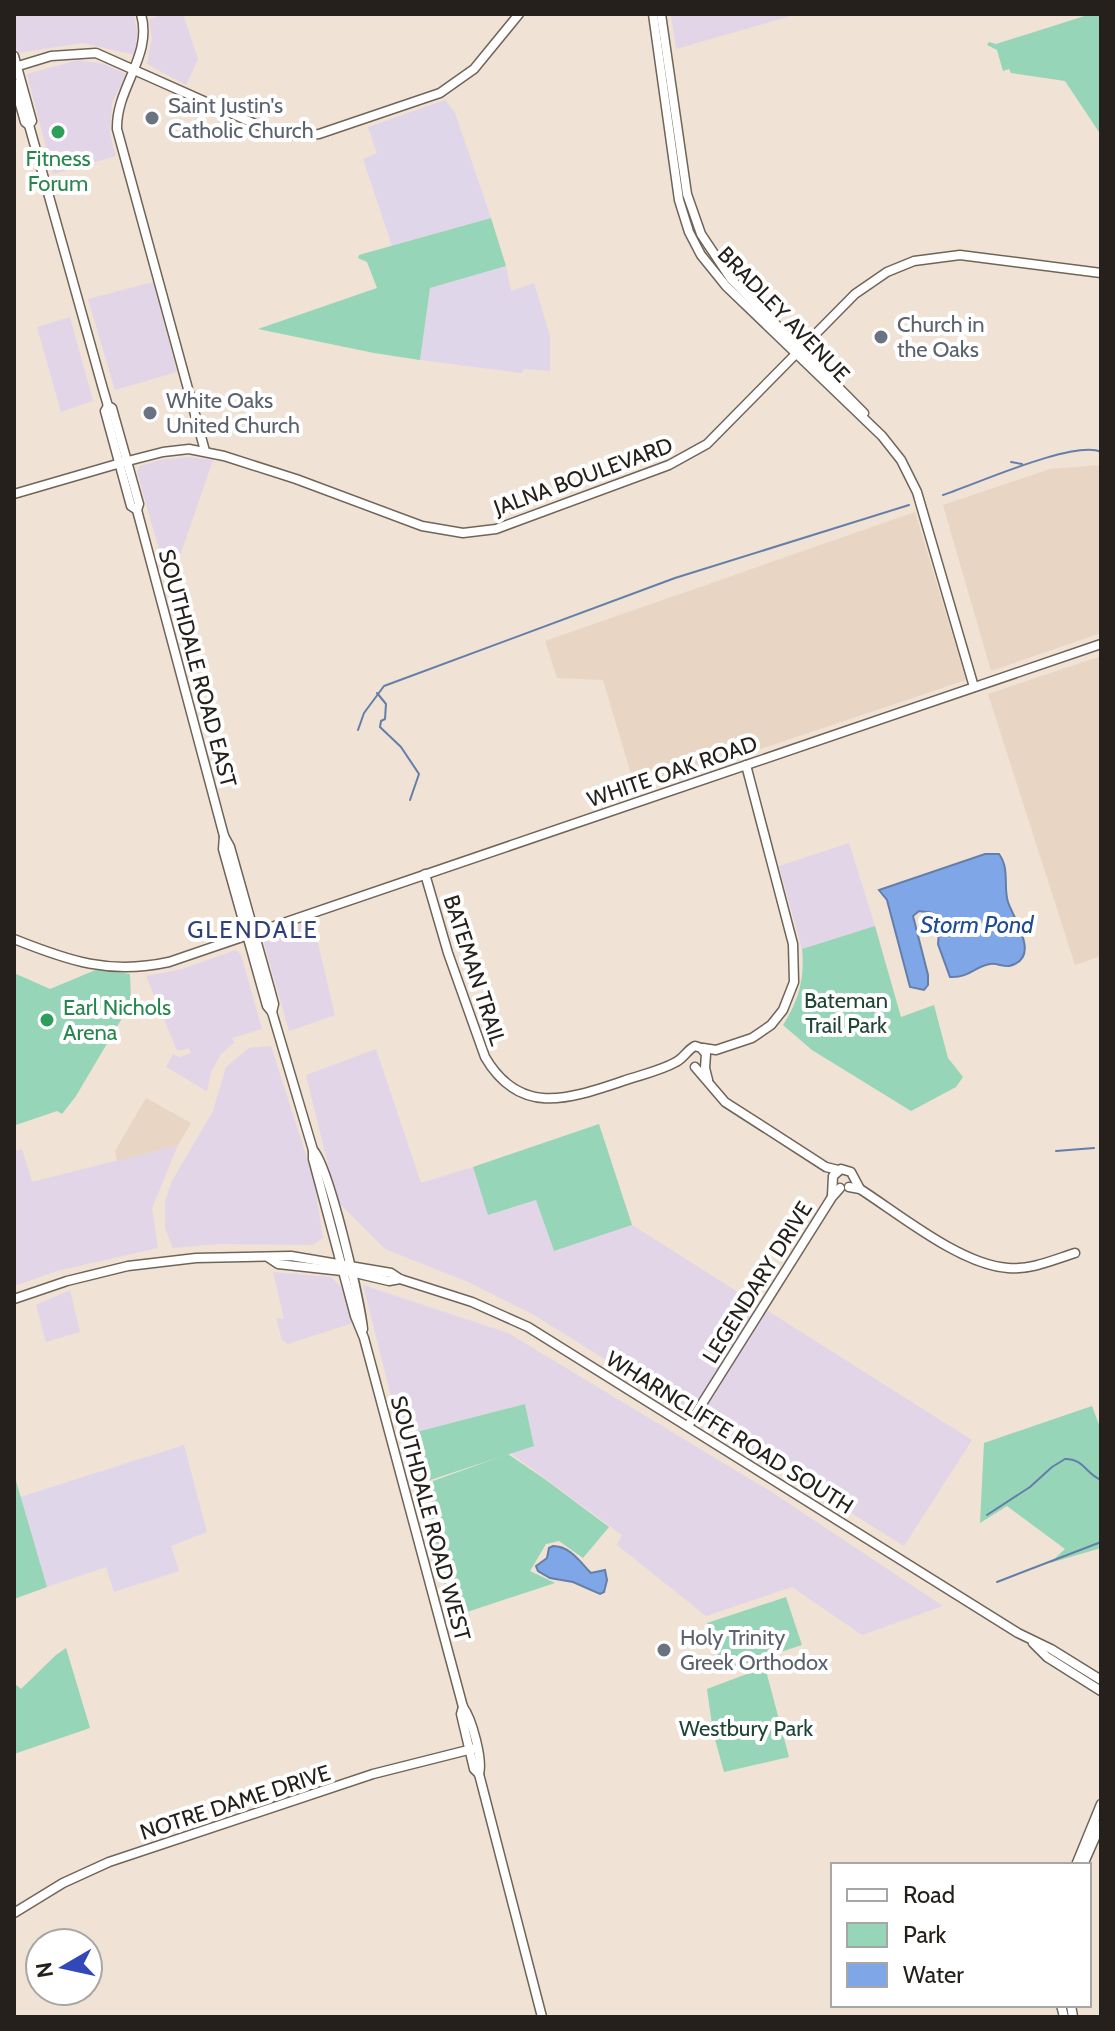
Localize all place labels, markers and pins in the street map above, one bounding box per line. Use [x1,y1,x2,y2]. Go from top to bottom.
place label: Saint Justin's Catholic Church [168,92,314,144]
marker: Saint Justin's Catholic Church [143,109,161,127]
marker: Fitness Forum [49,123,67,141]
place label: Fitness Forum [25,145,91,197]
place label: Church in the Oaks [897,311,985,363]
marker: Church in the Oaks [872,328,890,346]
place label: White Oaks United Church [166,387,300,439]
marker: White Oaks United Church [141,404,159,422]
place label: Earl Nichols Arena [63,994,171,1046]
marker: Earl Nichols Arena [38,1011,56,1029]
place label: Holy Trinity Greek Orthodox [680,1624,829,1676]
marker: Holy Trinity Greek Orthodox [655,1641,673,1659]

